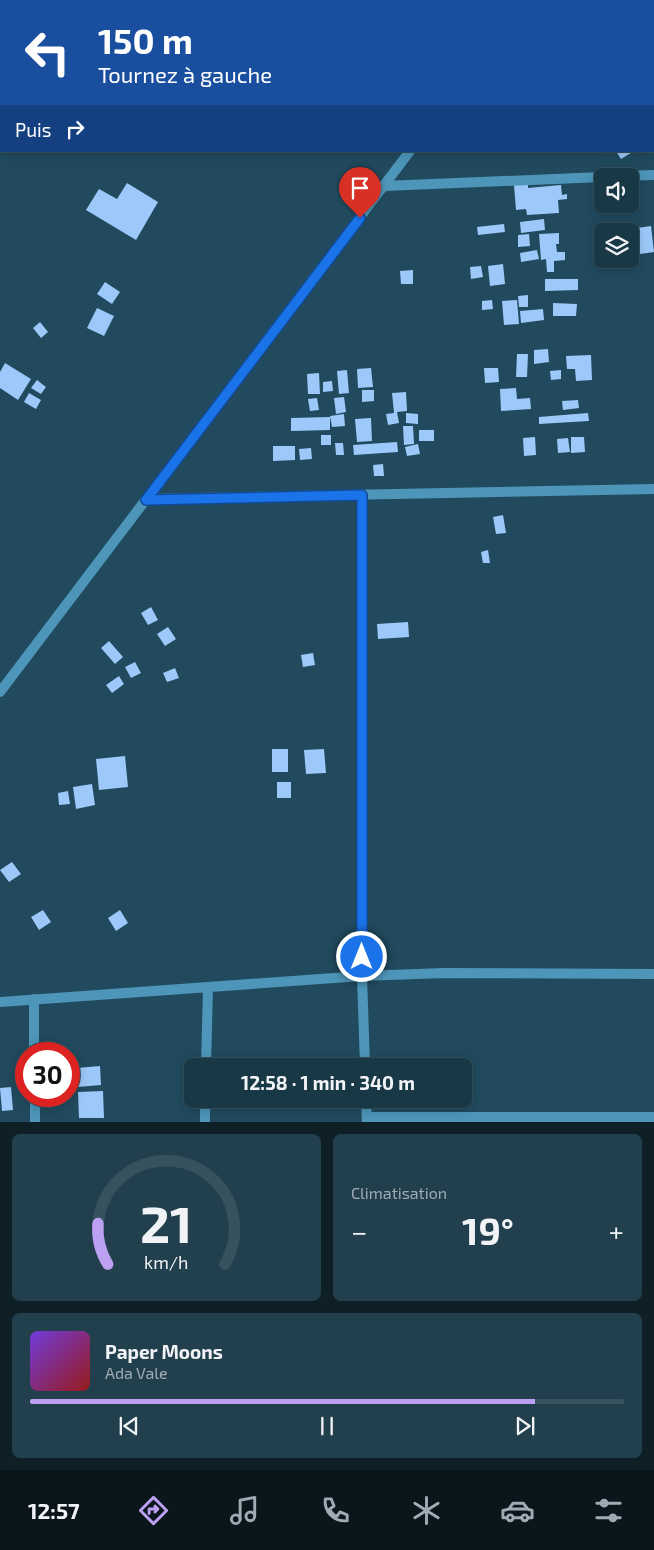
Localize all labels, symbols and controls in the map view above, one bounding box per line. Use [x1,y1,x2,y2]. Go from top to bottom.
text: 150 m [98,19,193,61]
icon: left [15,20,80,85]
text: Tournez à gauche [98,61,272,87]
icon: right [61,115,89,143]
text: Puis [15,118,51,141]
pin [339,167,381,218]
map controls [594,168,639,268]
button: sound [594,168,639,213]
icon: arrive [346,174,374,202]
button: layers [594,223,639,268]
position arrow [335,930,387,982]
speed limit sign: 30 [15,1042,80,1107]
text: 12:58 · 1 min · 340 m [241,1071,415,1094]
text: Climatisation [351,1183,447,1202]
text: 21 [140,1191,193,1253]
text: 19° [462,1207,514,1253]
text: − [351,1214,367,1248]
text: + [609,1214,624,1248]
text: km/h [144,1251,189,1273]
text: Paper Moons [105,1340,223,1363]
text: Ada Vale [105,1363,168,1382]
icon: previous [115,1412,143,1440]
icon: pause [313,1412,341,1440]
icon: next [511,1412,539,1440]
icon: directions [136,1493,171,1528]
icon: music [227,1493,262,1528]
icon: phone [318,1493,353,1528]
icon: climate [409,1493,444,1528]
icon: car [500,1493,535,1528]
icon: filters [591,1493,626,1528]
text: 12:57 [28,1497,80,1523]

